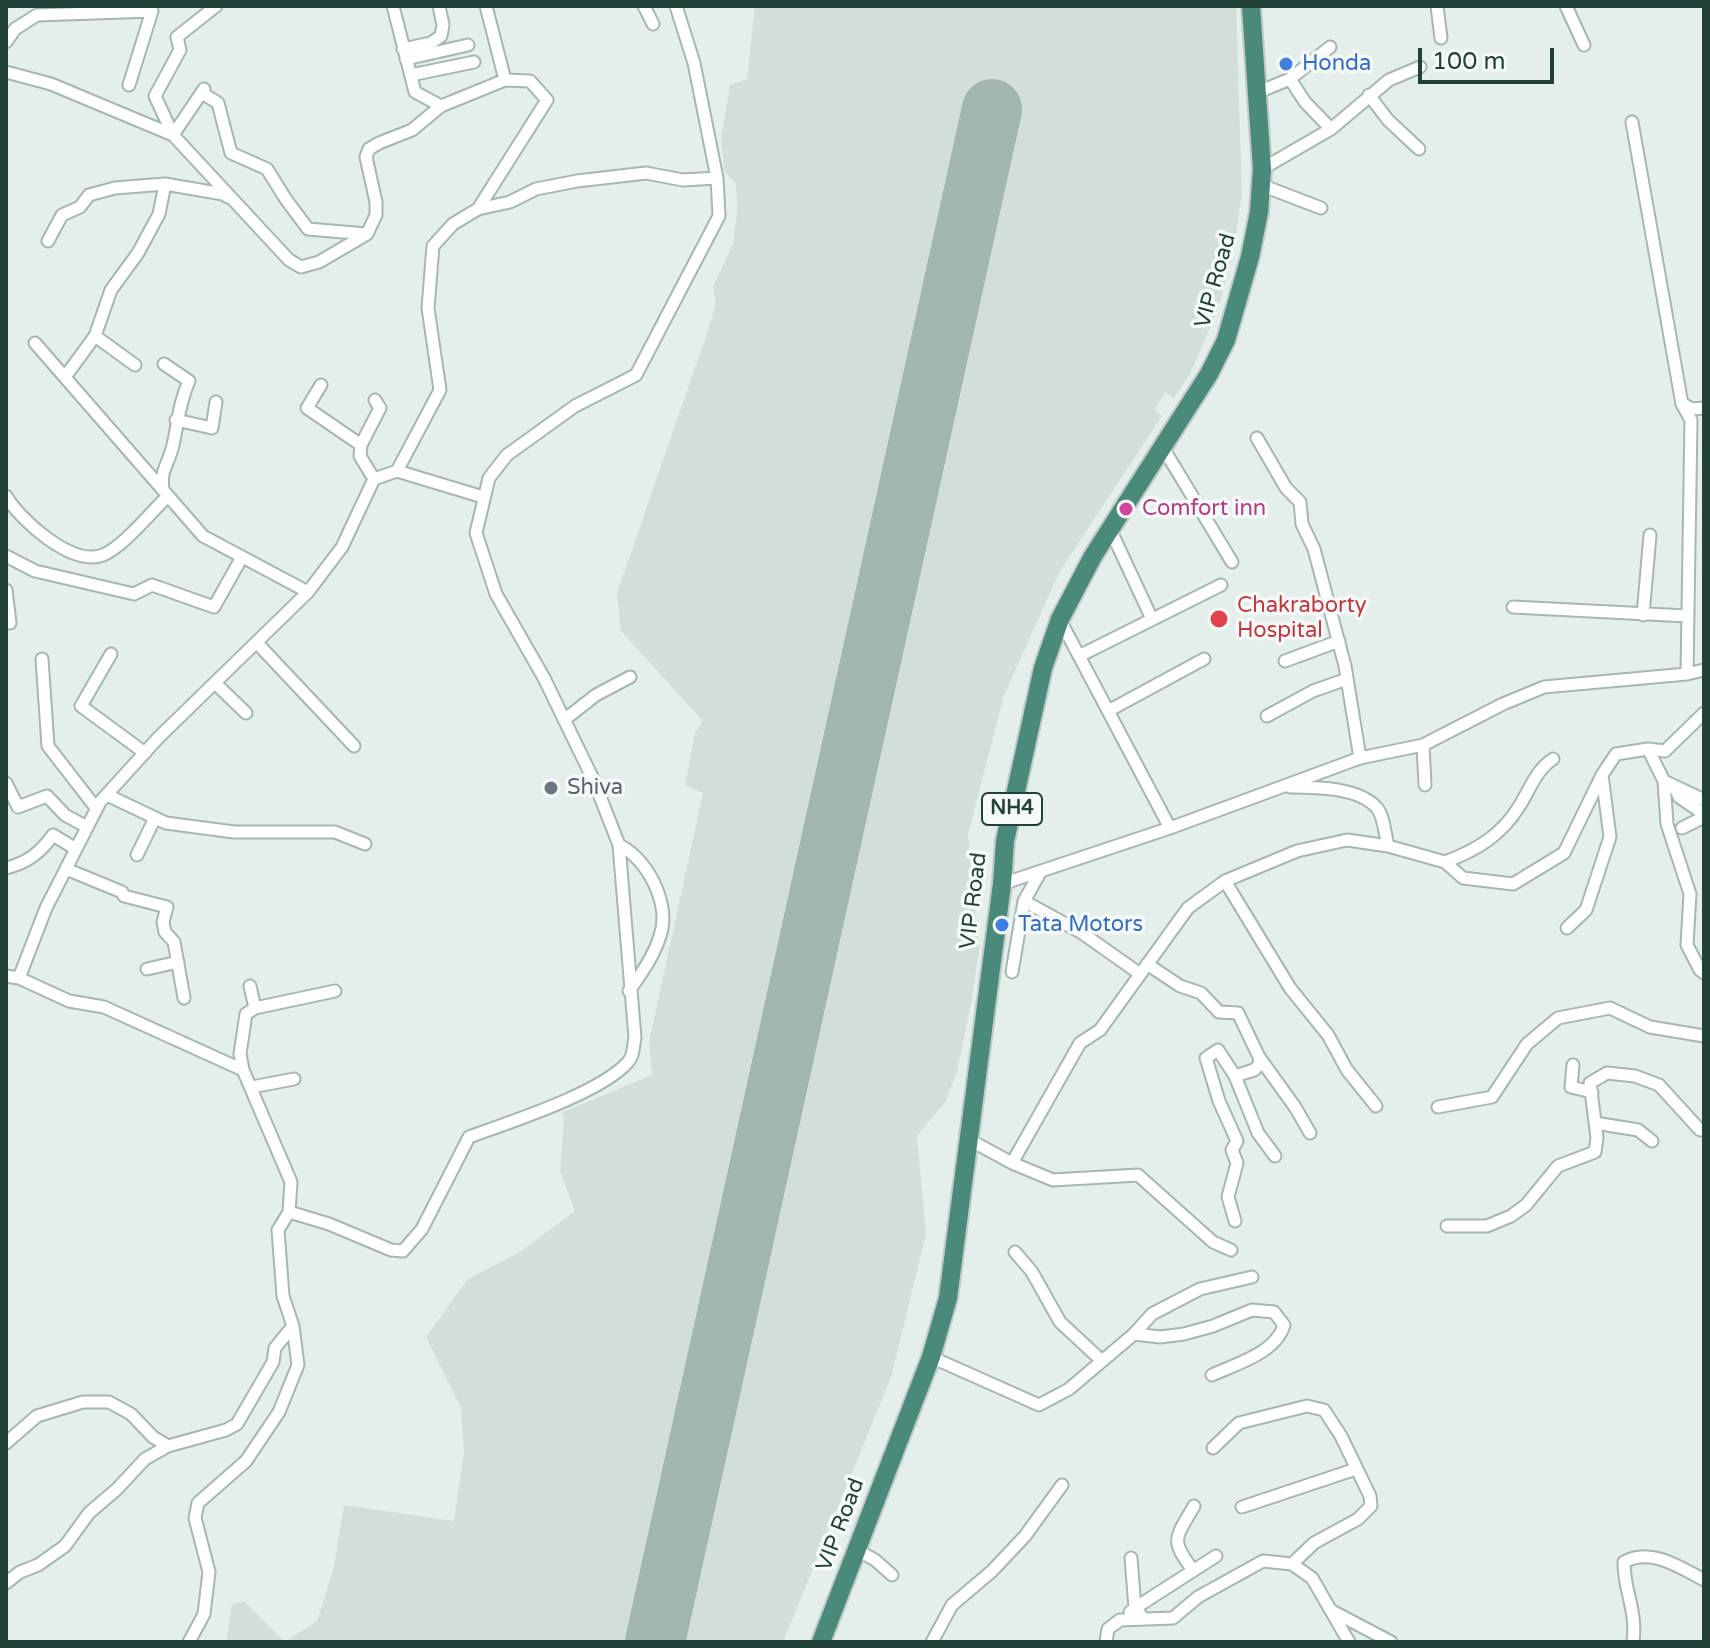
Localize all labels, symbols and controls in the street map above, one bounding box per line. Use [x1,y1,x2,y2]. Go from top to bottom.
scale bar [1422,32,1558,82]
text: 100 m [1432,47,1506,76]
place label: Honda [1302,51,1371,77]
marker: Honda [1277,55,1295,73]
street label: VIP Road [1190,231,1242,331]
place label: Comfort inn [1142,496,1266,522]
marker: Comfort inn [1117,500,1135,518]
place label: Chakraborty Hospital [1237,593,1367,644]
marker: Chakraborty Hospital [1208,608,1230,630]
place label: Shiva [567,775,623,801]
marker: Shiva [542,779,560,797]
road number: NH4 [982,793,1042,825]
street label: VIP Road [955,851,993,951]
place label: Tata Motors [1018,912,1143,938]
marker: Tata Motors [993,916,1011,934]
street label: VIP Road [811,1475,871,1575]

